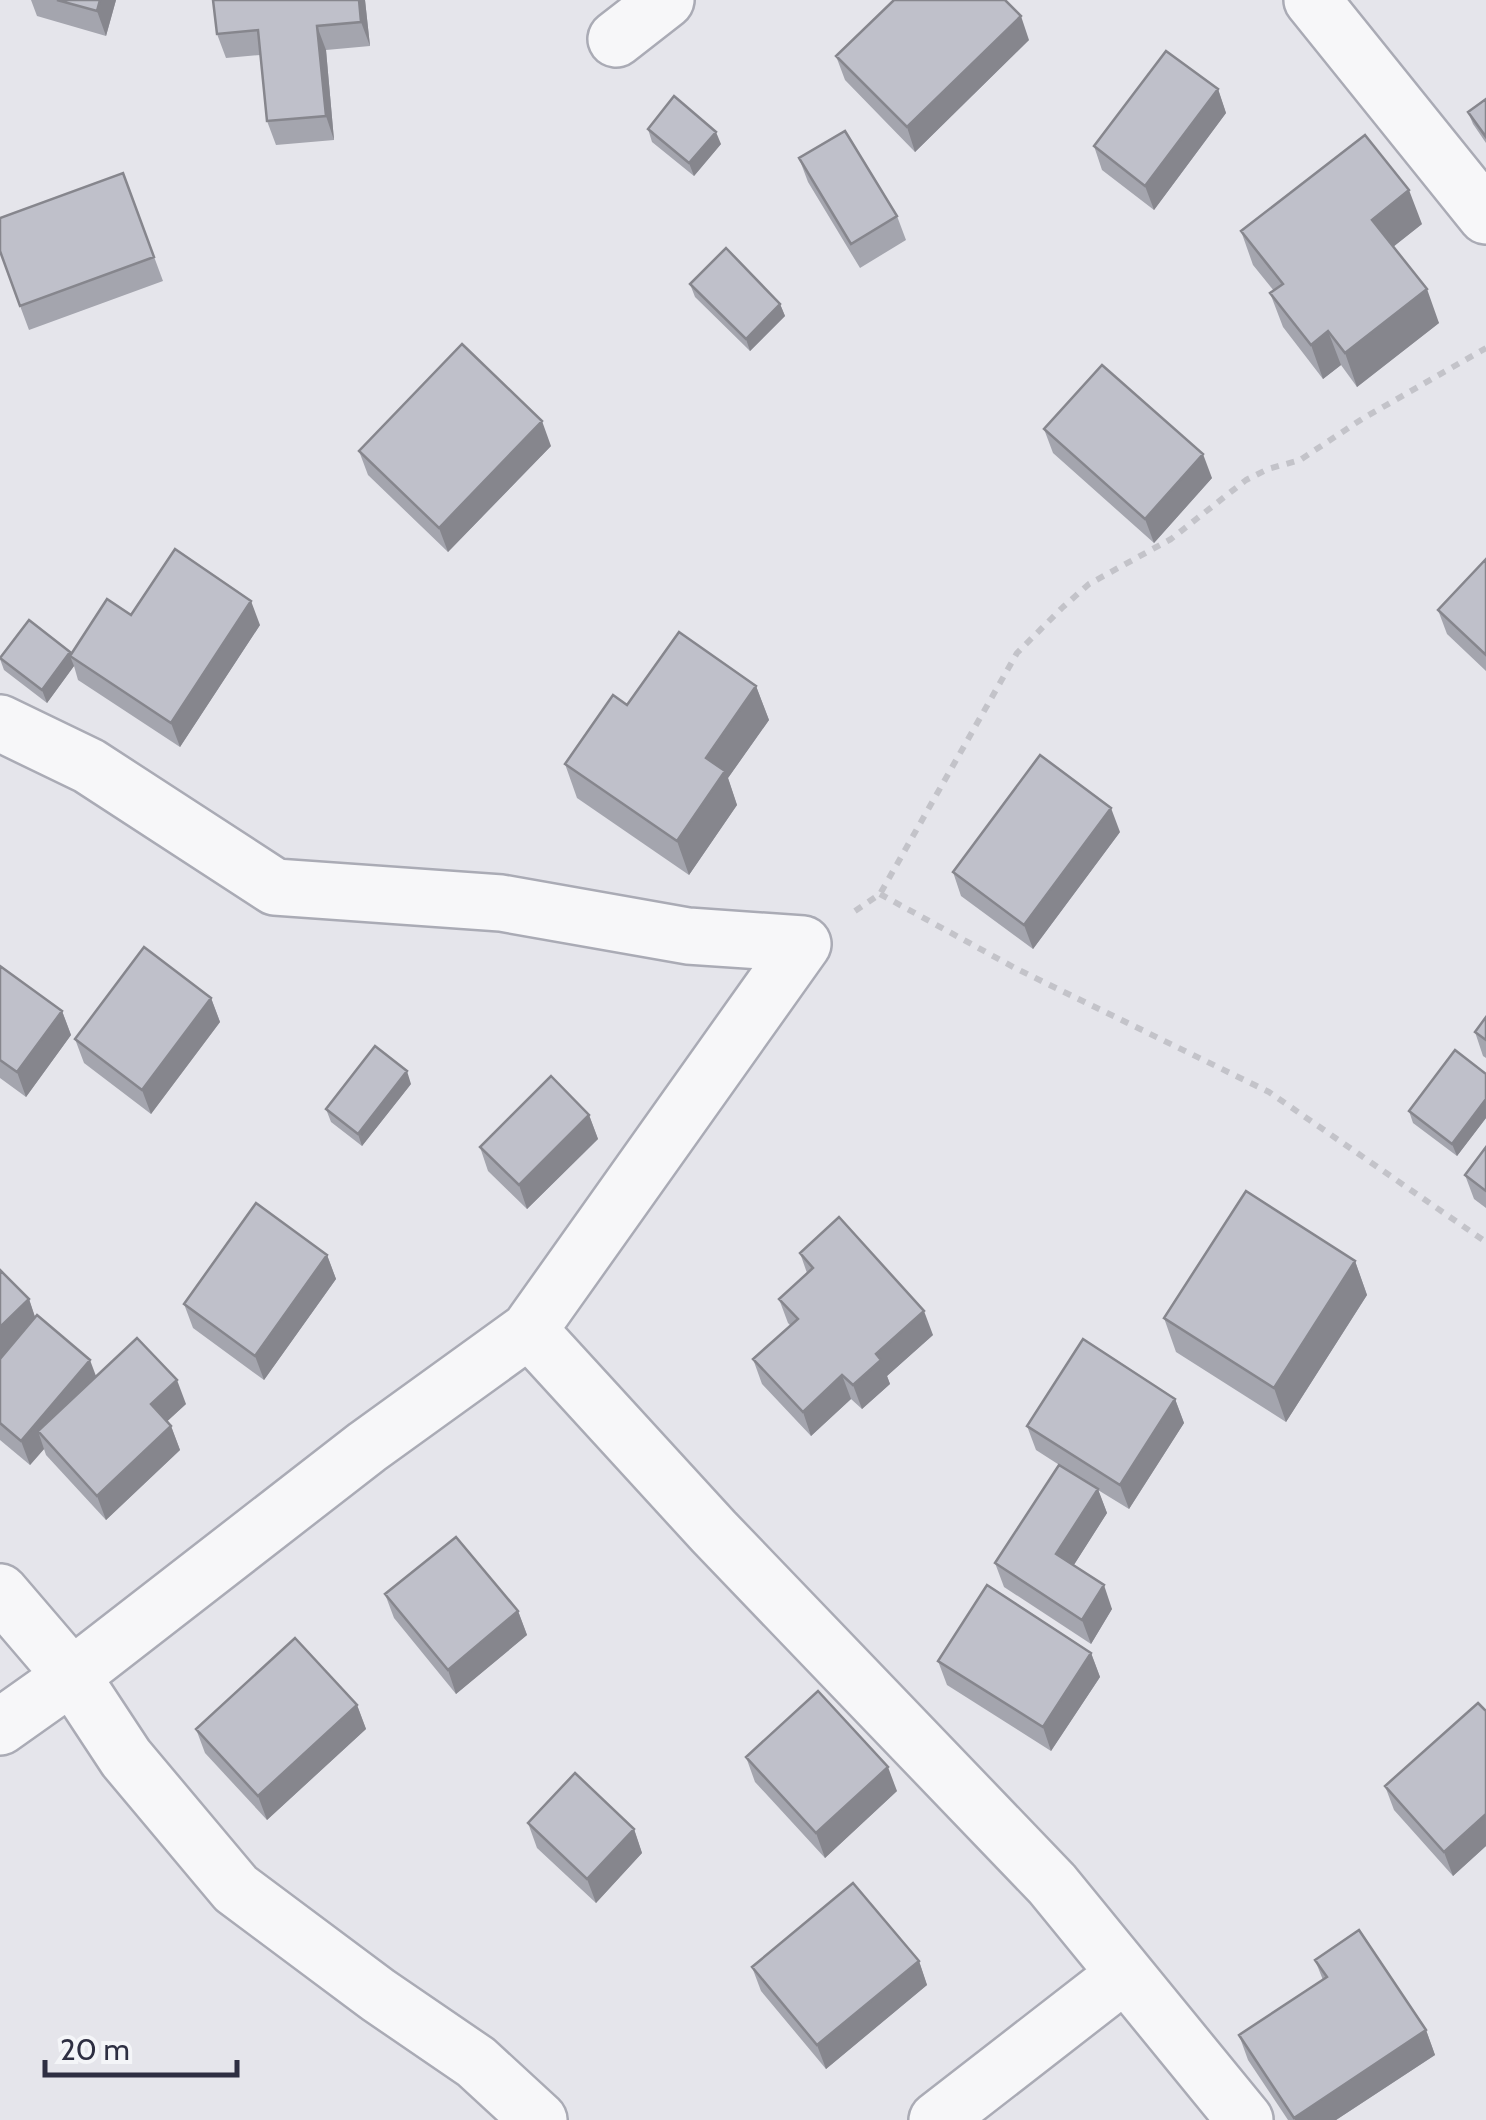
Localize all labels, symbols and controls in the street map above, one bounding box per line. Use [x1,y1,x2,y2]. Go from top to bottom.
scale bar [45,2015,238,2077]
text: 20 m [60,2031,130,2068]

